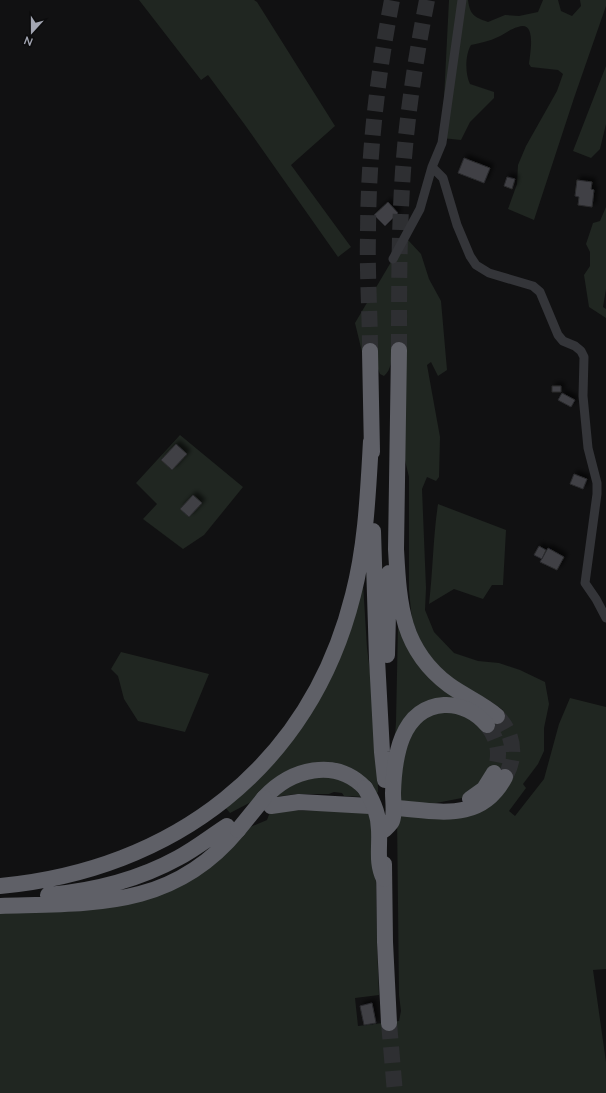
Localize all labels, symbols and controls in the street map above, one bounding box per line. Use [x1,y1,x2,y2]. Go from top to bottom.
north arrow [12,12,52,52]
text: N [22,34,35,49]

